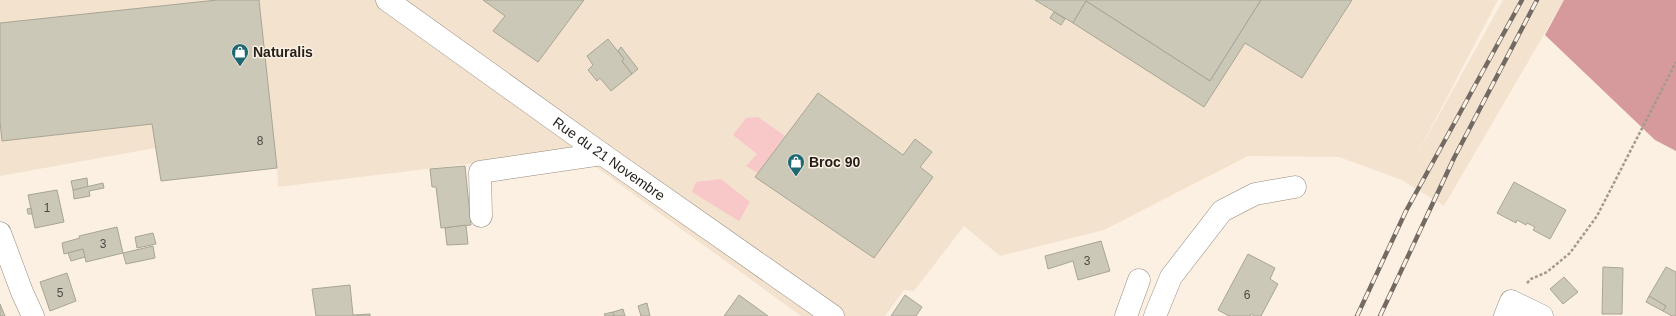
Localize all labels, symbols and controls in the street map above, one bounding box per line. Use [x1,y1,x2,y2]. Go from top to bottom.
shop icon: Naturalis [230,42,250,67]
place label: Naturalis [253,44,313,60]
street label: Rue du 21 Novembre [550,114,668,204]
house number: 8 [257,134,264,148]
shop icon: Broc 90 [786,152,806,177]
place label: Broc 90 [809,154,861,170]
house number: 1 [44,201,51,215]
house number: 3 [100,237,107,251]
house number: 3 [1084,254,1091,268]
house number: 5 [57,286,64,300]
house number: 6 [1244,288,1251,302]

